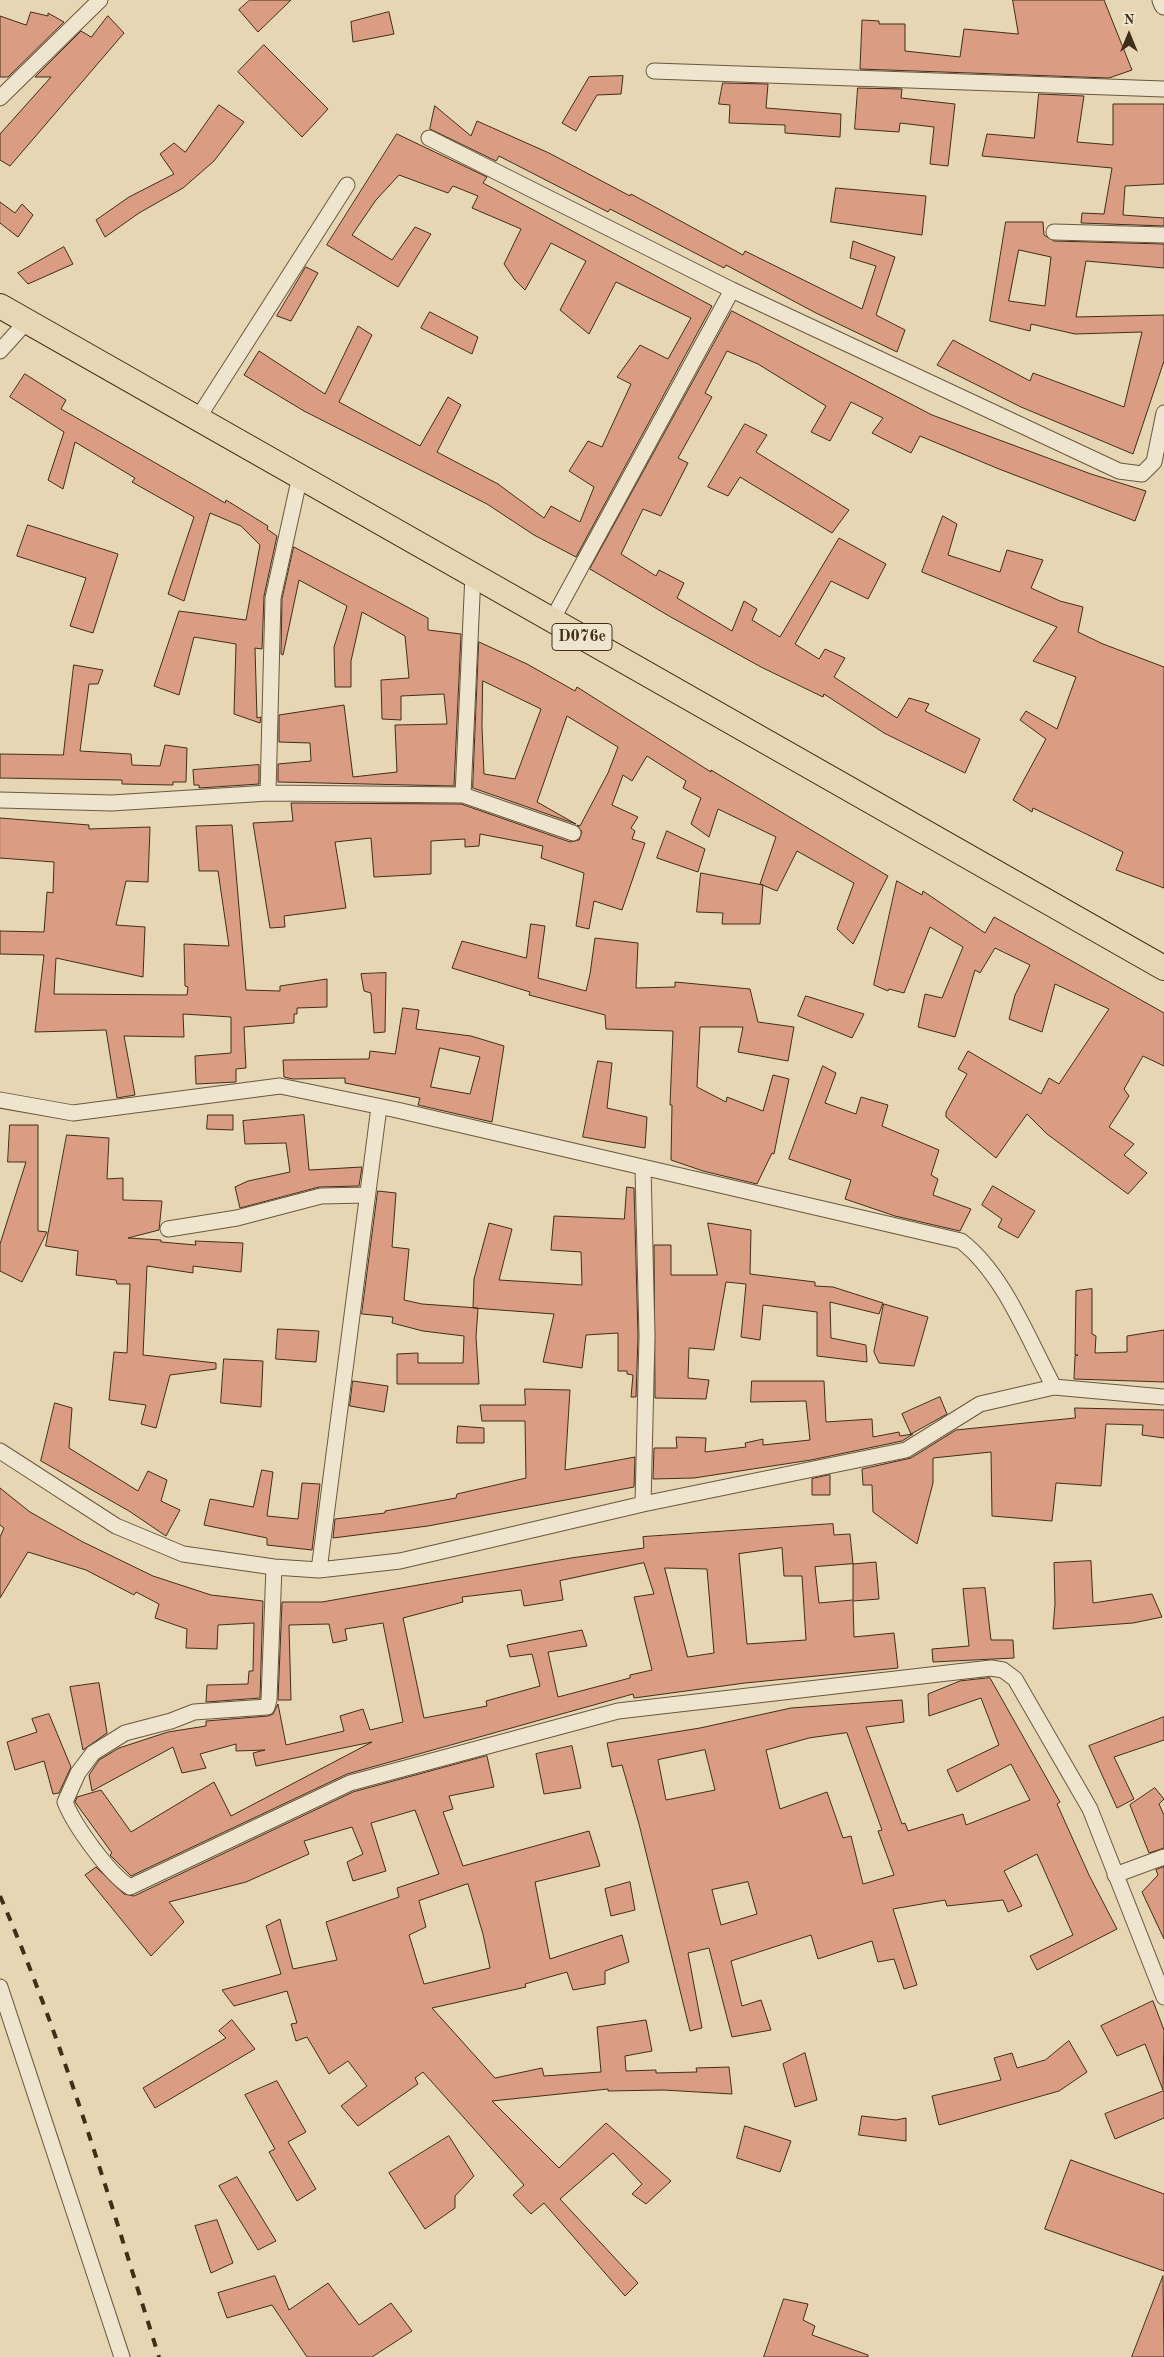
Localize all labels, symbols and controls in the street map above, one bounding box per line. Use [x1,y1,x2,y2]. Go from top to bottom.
north arrow [1104,10,1154,60]
text: N [1124,13,1134,27]
road number: D076e [552,624,612,650]

